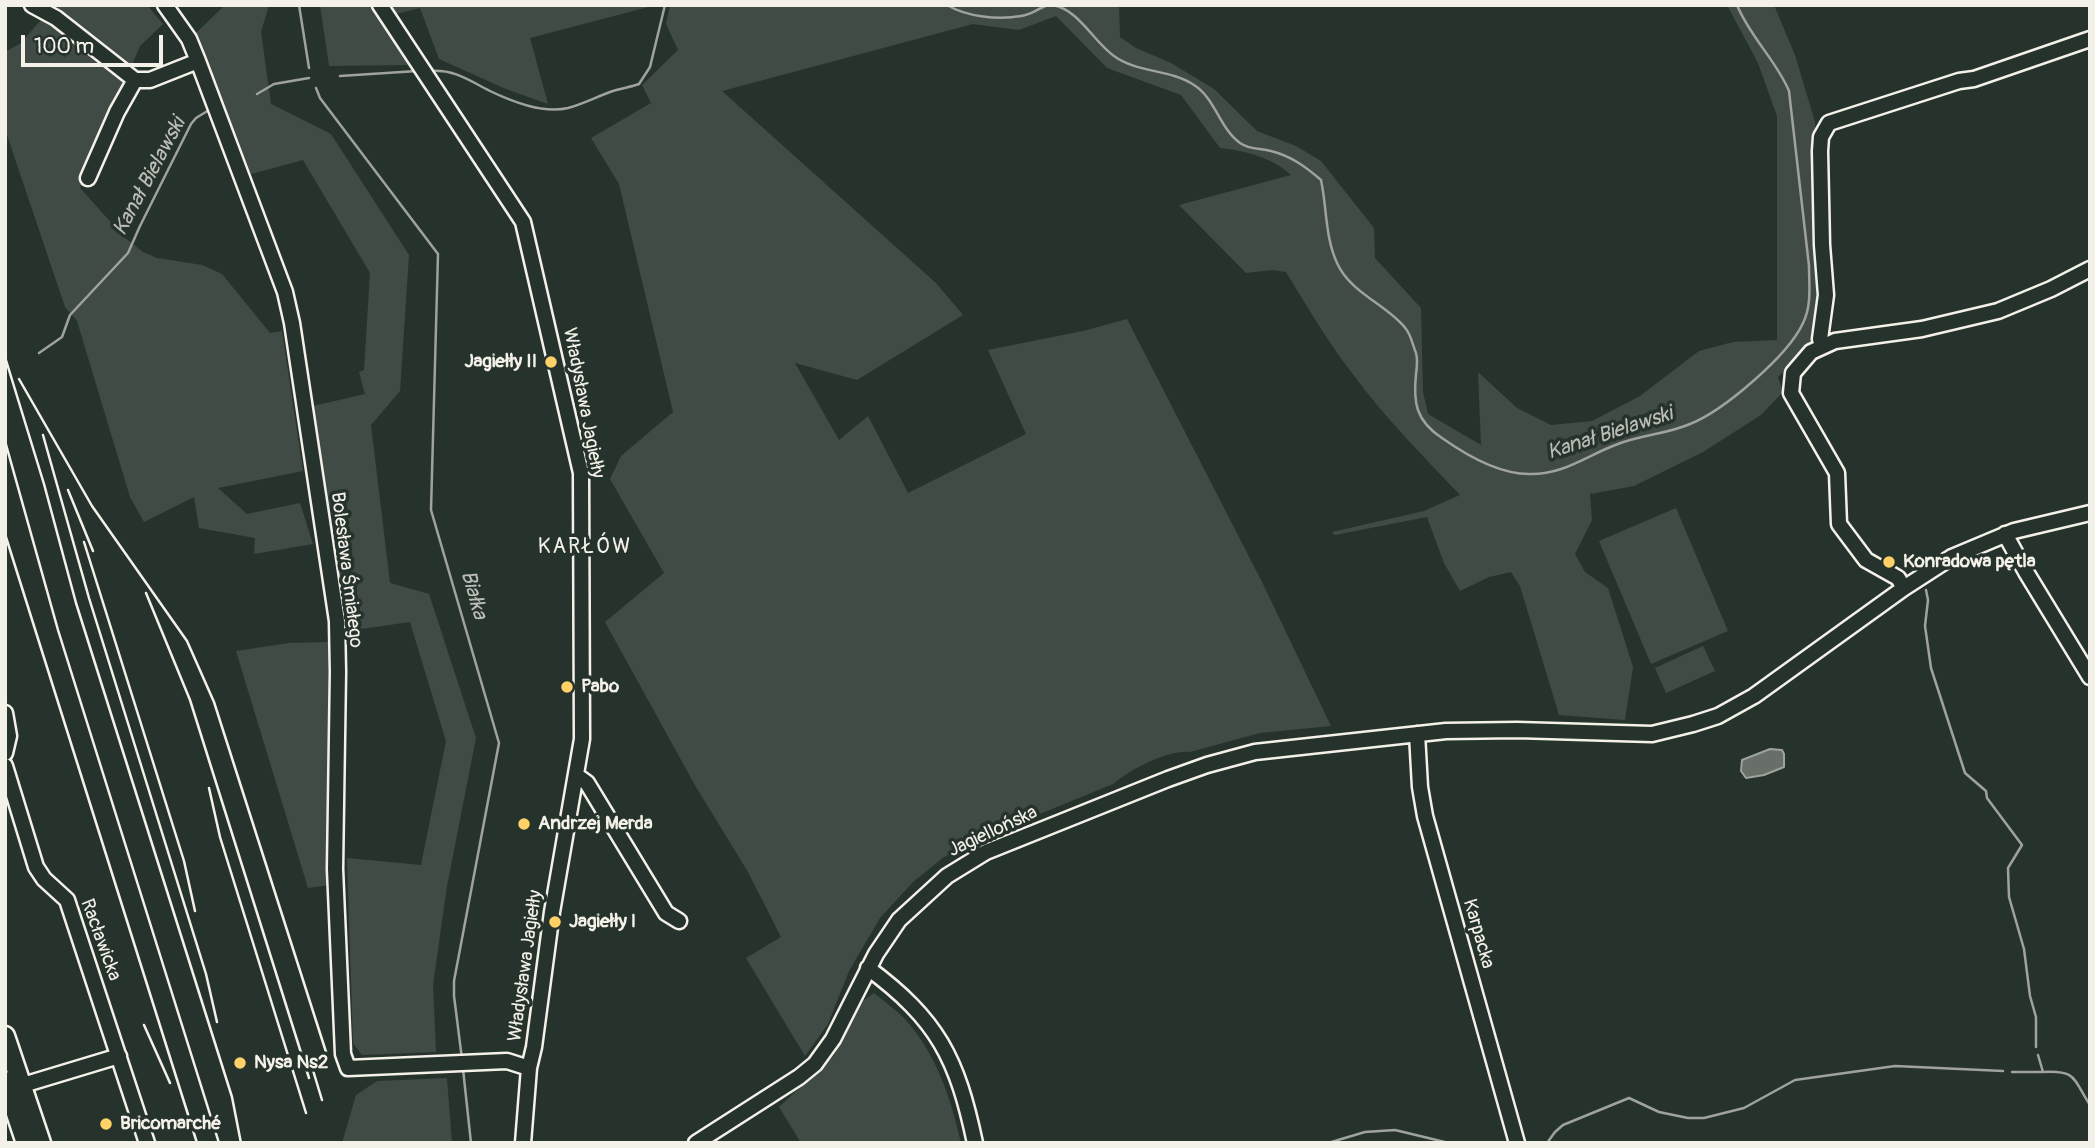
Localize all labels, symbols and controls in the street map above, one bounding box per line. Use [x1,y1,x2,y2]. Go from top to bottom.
scale bar [24,21,166,65]
text: 100 m [34,33,94,60]
water label: Kanał Bielawski [108,114,192,240]
street label: Władysława Jagiełły [557,326,609,480]
place label: Jagiełły II [464,351,537,373]
marker: Jagiełły II [543,354,559,370]
water label: Kanał Bielawski [1544,402,1676,466]
street label: Bolesława Śmiałego [325,491,367,649]
district label: KARŁÓW [538,535,632,561]
place label: Konradowa pętla [1903,551,2036,573]
marker: Konradowa pętla [1881,554,1897,570]
water label: Białka [454,568,492,622]
place label: Pabo [581,676,619,698]
marker: Pabo [559,679,575,695]
street label: Jagiellońska [945,801,1041,863]
place label: Andrzej Merda [538,813,653,835]
marker: Andrzej Merda [516,816,532,832]
street label: Władysława Jagiełły [504,889,548,1043]
street label: Racławicka [75,896,125,984]
street label: Karpacka [1457,897,1499,971]
place label: Jagiełły I [569,911,636,933]
marker: Jagiełły I [547,914,563,930]
place label: Nysa Ns2 [254,1052,328,1074]
marker: Nysa Ns2 [232,1055,248,1071]
place label: Bricomarché [120,1113,221,1135]
marker: Bricomarché [98,1116,114,1132]

